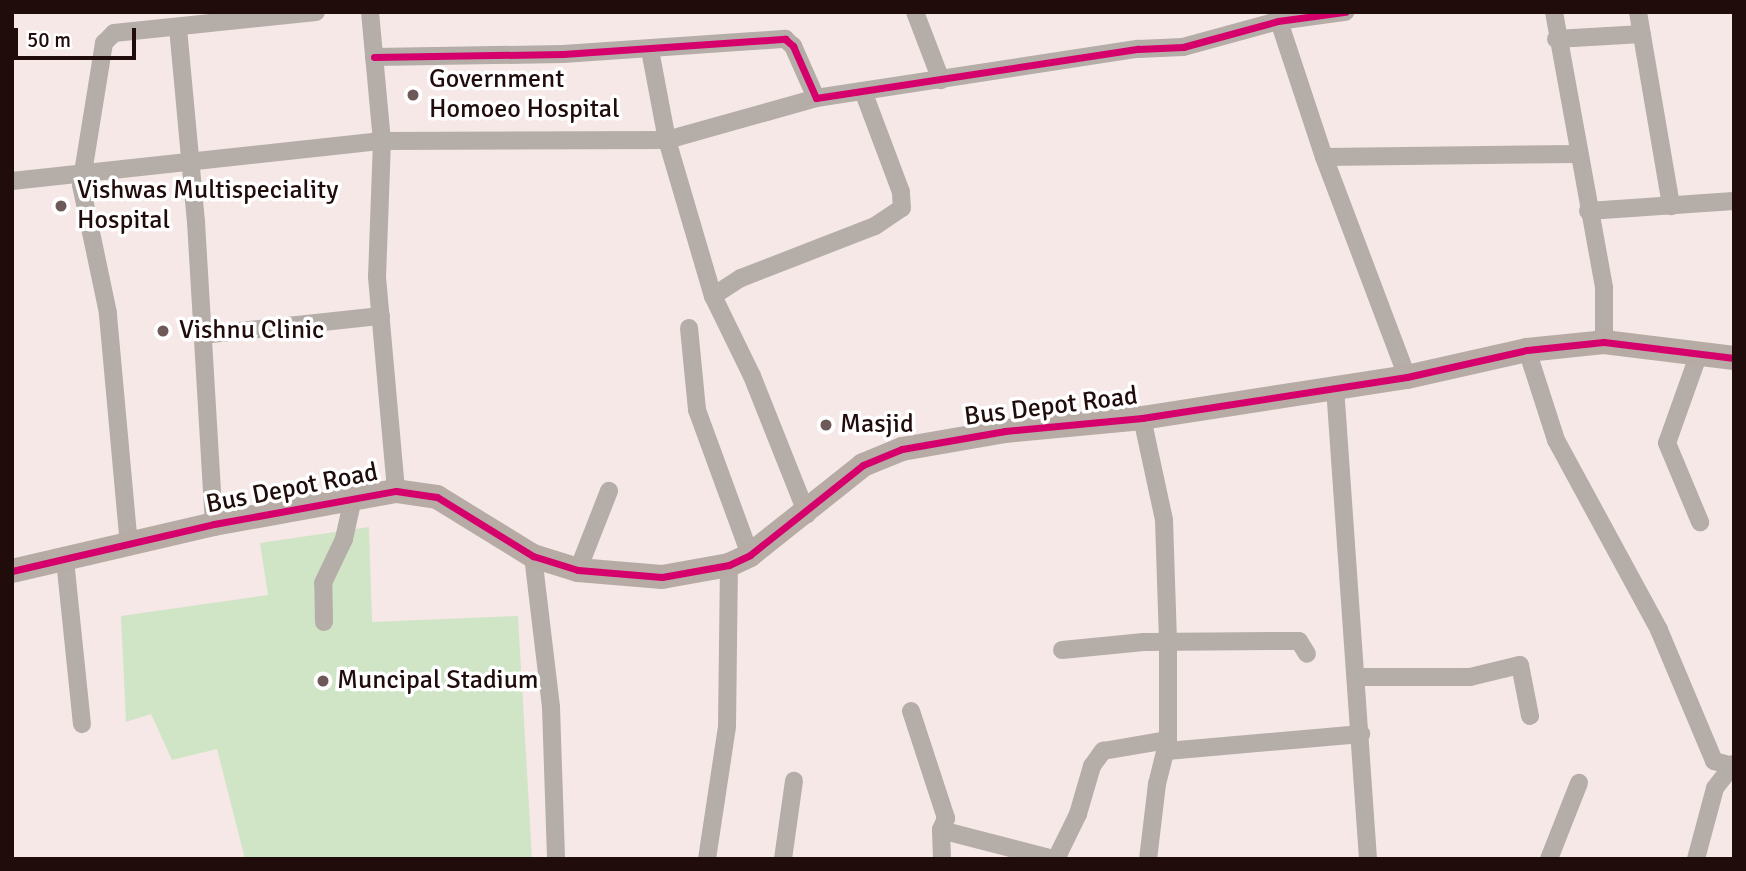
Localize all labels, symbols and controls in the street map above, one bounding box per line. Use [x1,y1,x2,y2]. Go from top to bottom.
scale bar [18,14,140,58]
text: 50 m [27,27,71,53]
place label: Government Homoeo Hospital [429,64,620,126]
marker: Government Homoeo Hospital [403,85,423,105]
place label: Vishwas Multispeciality Hospital [77,175,338,236]
marker: Vishwas Multispeciality Hospital [51,196,71,216]
place label: Vishnu Clinic [179,315,324,347]
marker: Vishnu Clinic [153,321,173,341]
street label: Bus Depot Road [963,381,1139,433]
place label: Masjid [840,409,914,441]
marker: Masjid [818,417,834,433]
street label: Bus Depot Road [203,457,381,521]
place label: Muncipal Stadium [337,665,539,697]
marker: Muncipal Stadium [315,673,331,689]

